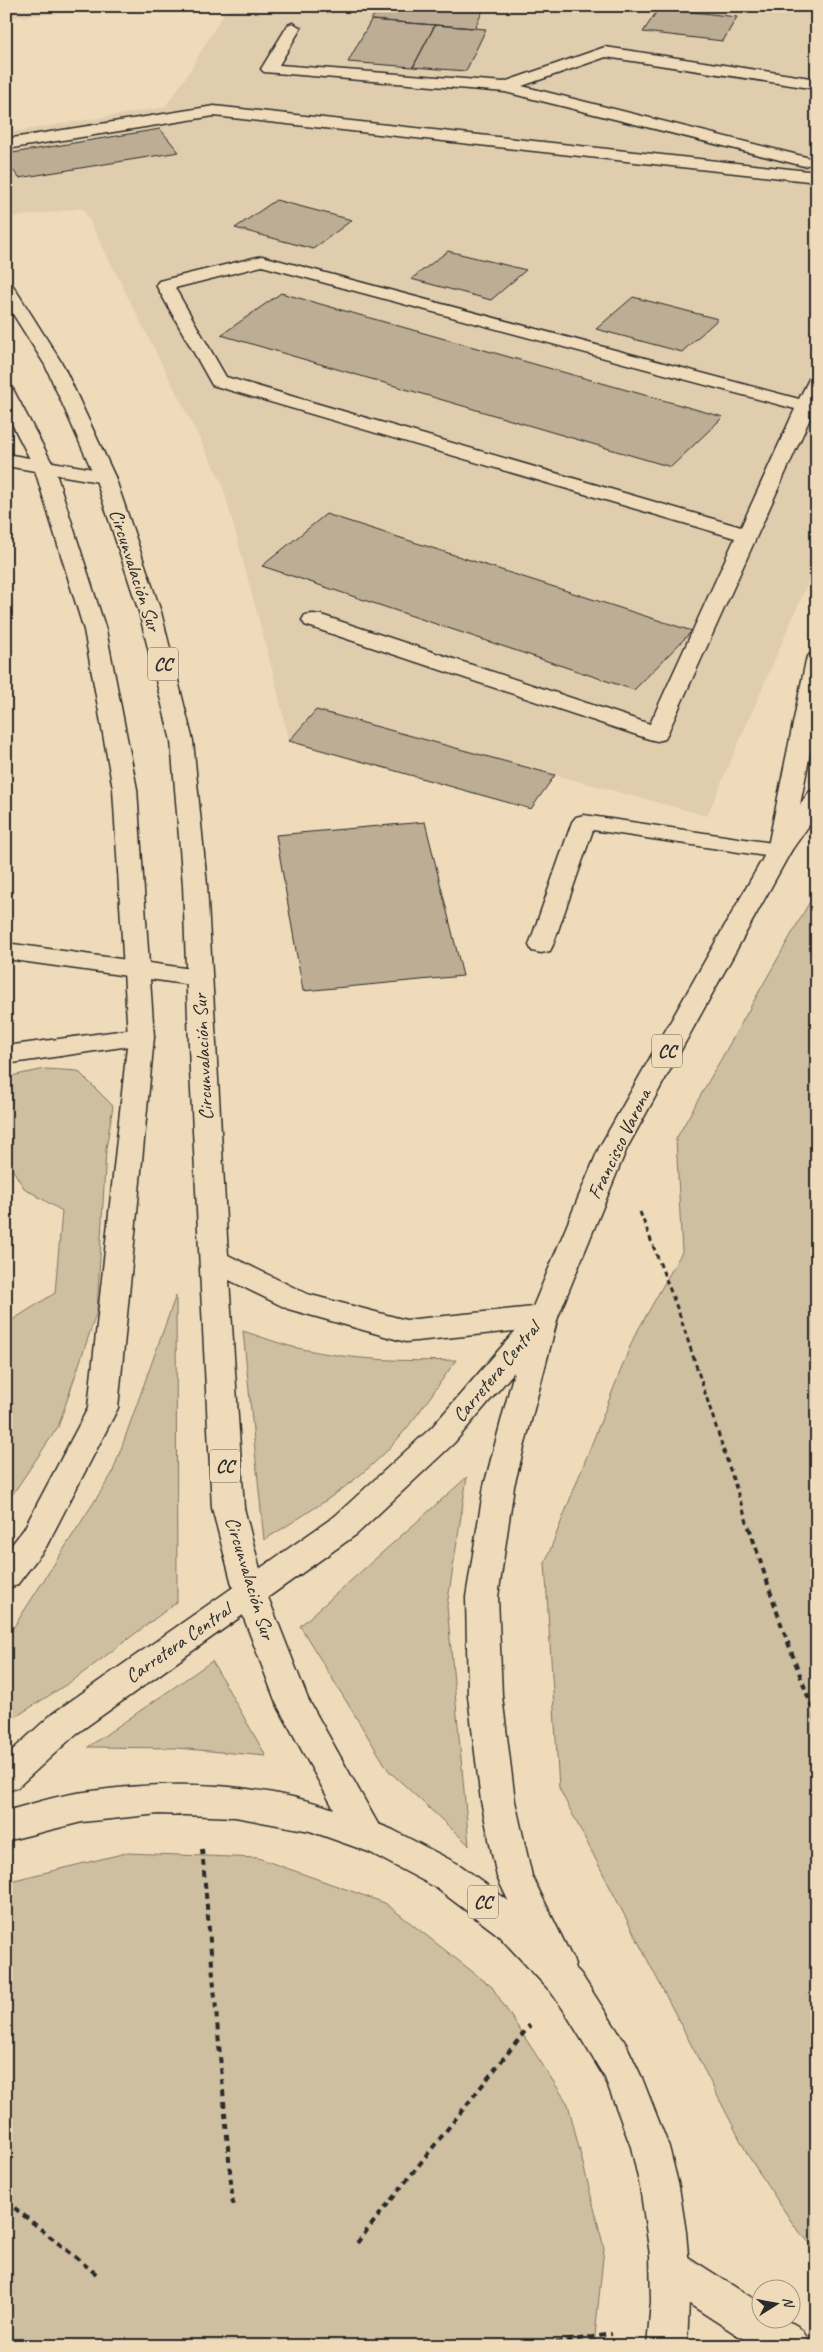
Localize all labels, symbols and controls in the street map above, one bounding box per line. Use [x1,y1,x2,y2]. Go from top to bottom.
street label: Circunvalación Sur [104,506,167,636]
road number: CC [148,648,178,681]
street label: Circunvalación Sur [187,991,219,1121]
road number: CC [652,1034,682,1068]
street label: Francisco Varona [582,1083,657,1203]
street label: Carretera Central [447,1314,547,1427]
road number: CC [210,1450,240,1482]
street label: Circunvalación Sur [220,1514,281,1644]
street label: Carretera Central [120,1595,239,1689]
road number: CC [468,1885,498,1918]
north arrow [750,2280,800,2330]
text: N [779,2296,798,2310]

